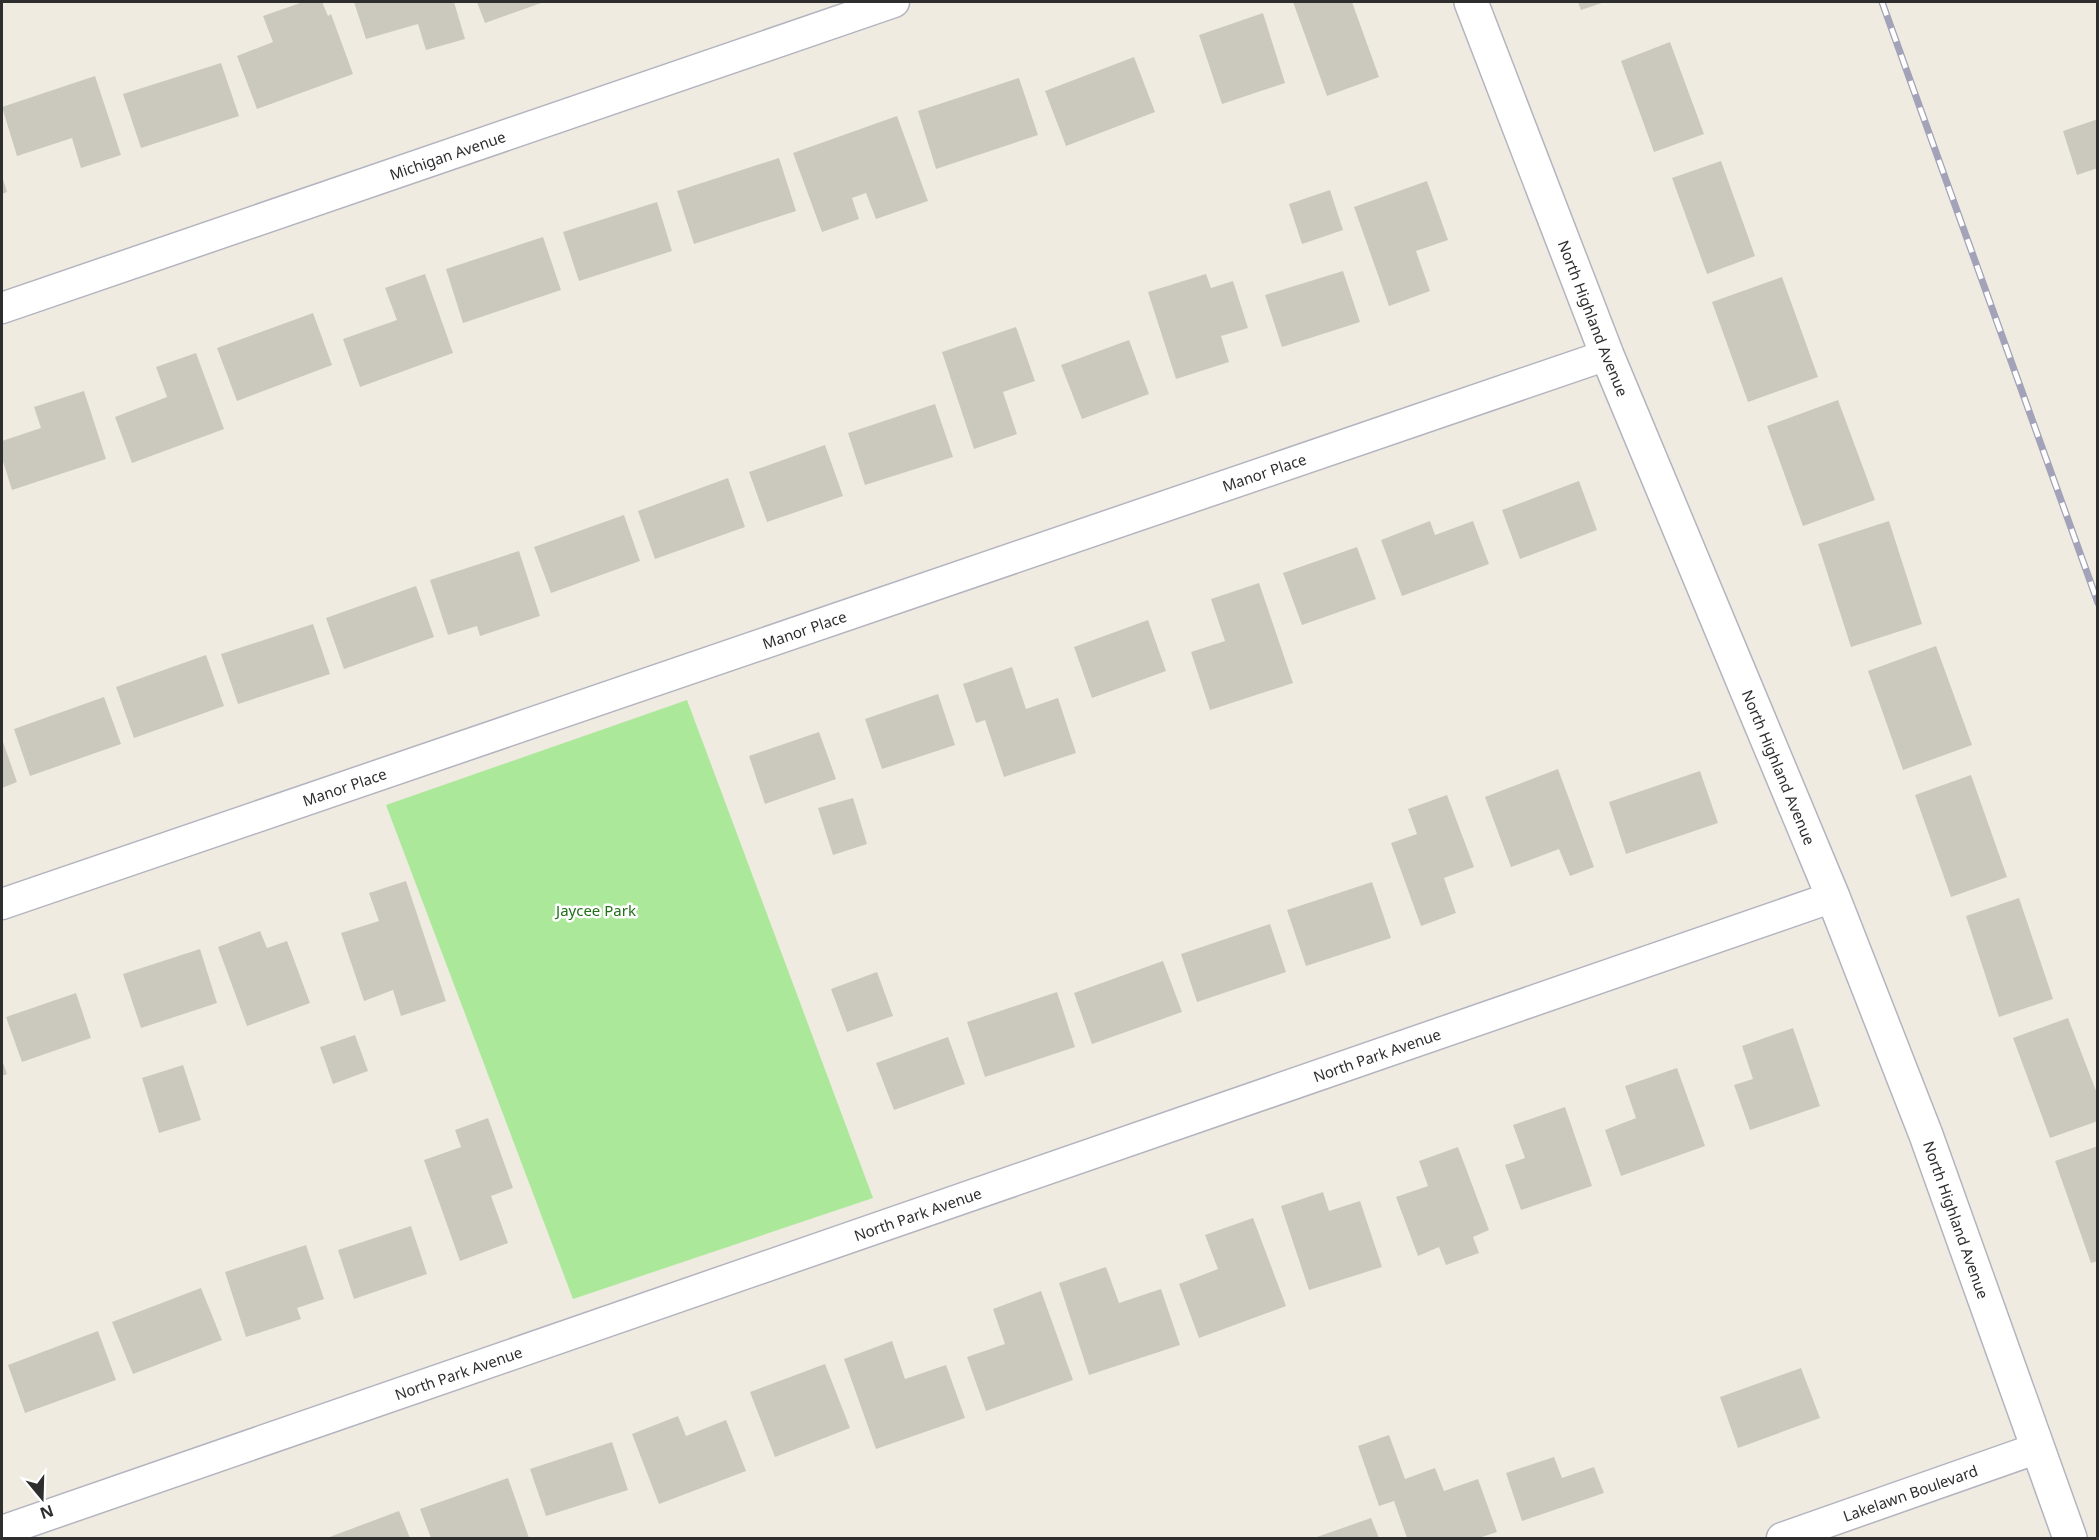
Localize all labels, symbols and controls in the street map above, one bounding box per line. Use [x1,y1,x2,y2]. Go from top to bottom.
street label: Michigan Avenue [387,126,508,184]
street label: North Highland Avenue [1554,237,1633,399]
street label: Manor Place [1220,449,1309,496]
street label: Manor Place [760,606,849,653]
street label: North Highland Avenue [1738,687,1820,848]
street label: Manor Place [300,763,389,810]
park label: Jaycee Park [554,900,636,920]
street label: North Park Avenue [1310,1024,1443,1086]
street label: North Highland Avenue [1919,1138,1994,1301]
street label: North Park Avenue [851,1183,984,1245]
street label: North Park Avenue [392,1342,525,1404]
street label: Lakelawn Boulevard [1840,1460,1980,1526]
north arrow [12,1468,72,1528]
text: N [37,1500,57,1525]

